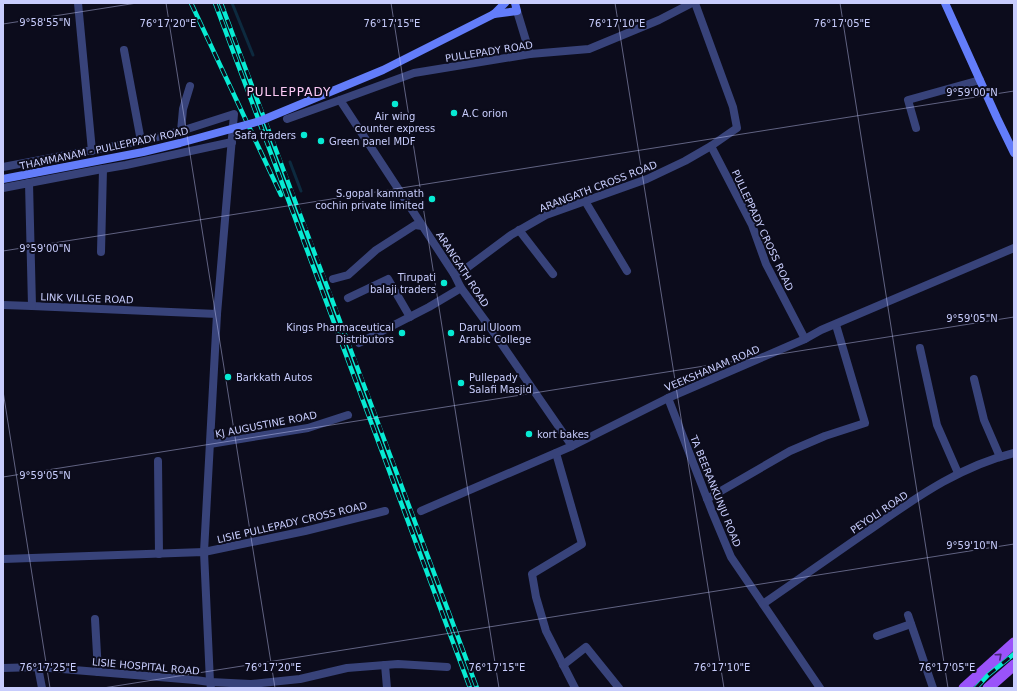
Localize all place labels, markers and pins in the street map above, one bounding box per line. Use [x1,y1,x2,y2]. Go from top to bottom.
marker: Air wing counter express [390,99,400,109]
marker: A.C orion [449,108,459,118]
place label: A.C orion [462,108,507,119]
place label: Air wing counter express [355,111,435,134]
place label: Safa traders [235,130,296,141]
marker: Safa traders [299,130,309,140]
marker: Green panel MDF [316,136,326,146]
place label: Green panel MDF [329,136,416,147]
place label: S.gopal kammath cochin private limited [315,188,424,211]
marker: S.gopal kammath cochin private limited [427,194,437,204]
place label: Tirupati balaji traders [370,272,436,295]
marker: Tirupati balaji traders [439,278,449,288]
place label: Kings Pharmaceutical Distributors [286,322,394,345]
place label: Darul Uloom Arabic College [459,322,531,345]
marker: Kings Pharmaceutical Distributors [397,328,407,338]
marker: Darul Uloom Arabic College [446,328,456,338]
marker: Barkkath Autos [223,372,233,382]
place label: Barkkath Autos [236,372,313,383]
place label: Pullepady Salafi Masjid [469,372,532,395]
marker: Pullepady Salafi Masjid [456,378,466,388]
marker: kort bakes [524,429,534,439]
place label: kort bakes [537,429,589,440]

